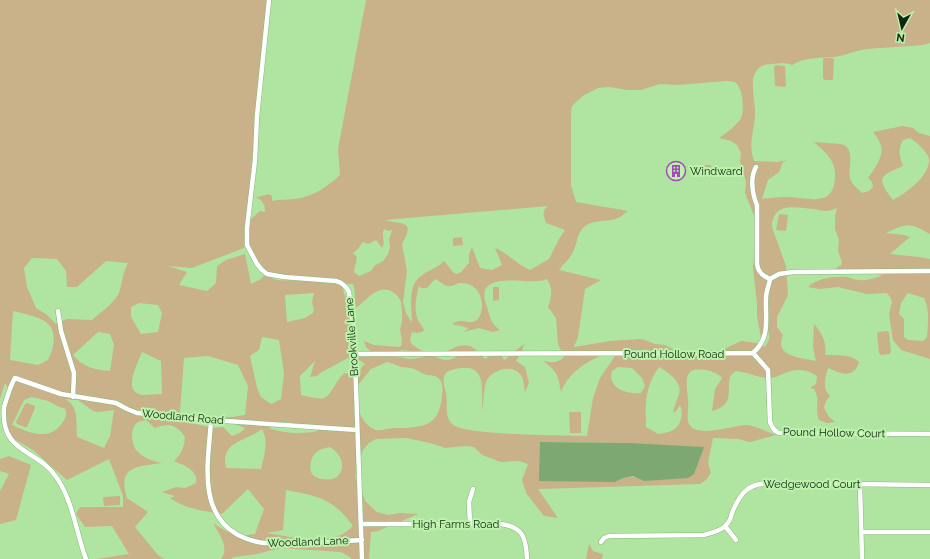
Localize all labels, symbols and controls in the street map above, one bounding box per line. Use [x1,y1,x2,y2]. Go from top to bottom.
north arrow [882,8,922,48]
text: N [896,30,906,44]
building icon: Windward [665,160,687,182]
place label: Windward [690,165,743,178]
street label: Brookville Lane [343,297,361,377]
street label: Pound Hollow Road [624,348,724,361]
street label: Woodland Road [142,407,225,427]
street label: Pound Hollow Court [783,426,886,440]
street label: Wedgewood Court [764,478,861,491]
street label: High Farms Road [413,518,500,531]
street label: Woodland Lane [267,534,349,550]

